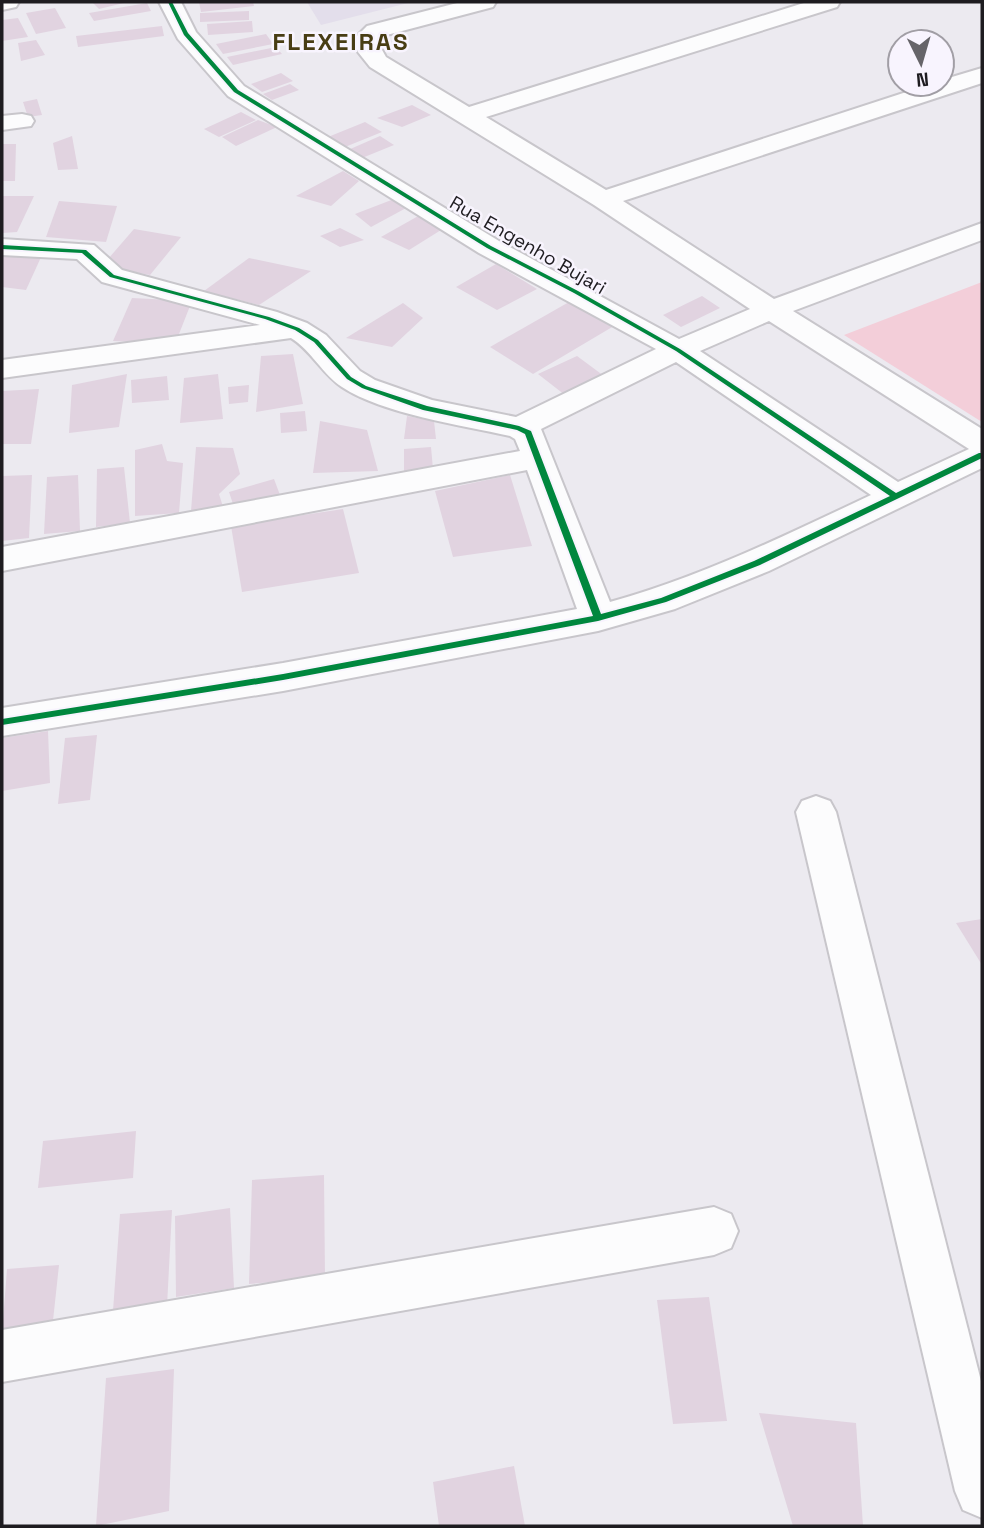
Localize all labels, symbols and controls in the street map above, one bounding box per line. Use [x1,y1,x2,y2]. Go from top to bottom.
district label: FLEXEIRAS [272,26,410,57]
north arrow [886,28,956,98]
text: N [915,66,930,92]
street label: Rua Engenho Bujari [445,190,611,300]

